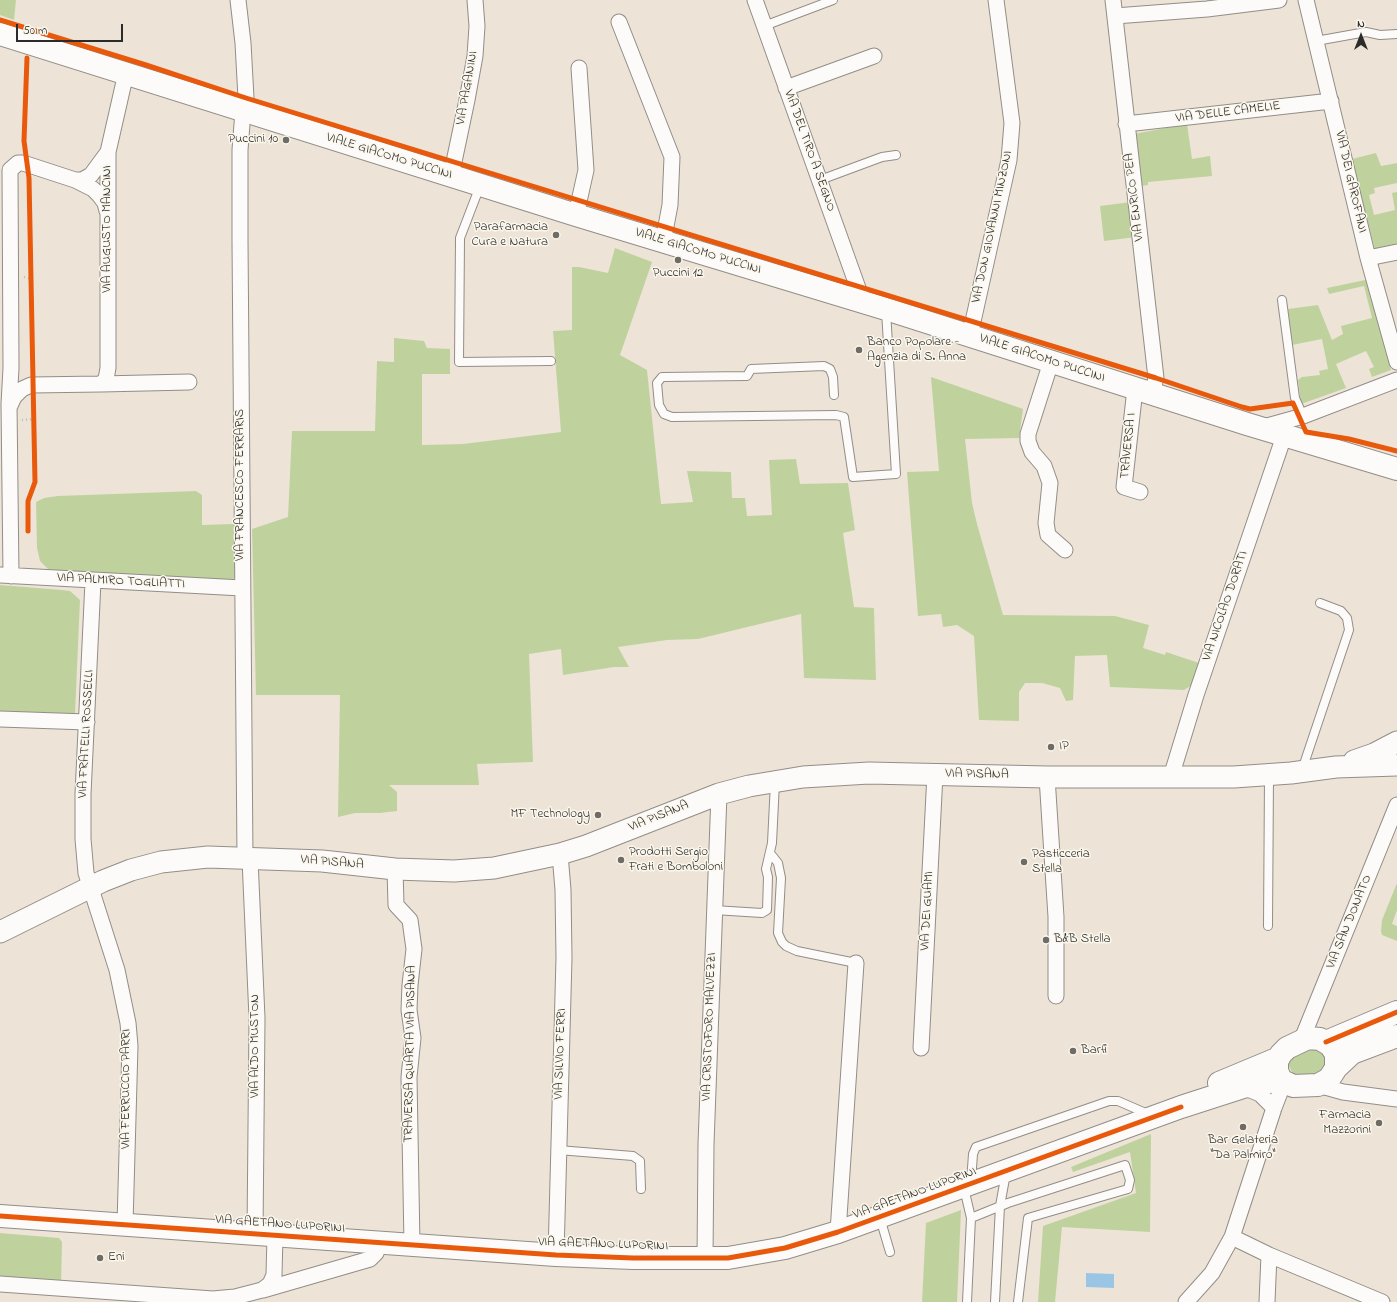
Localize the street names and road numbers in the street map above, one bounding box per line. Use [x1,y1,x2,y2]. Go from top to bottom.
street label: VIA PAGANINI [454,50,482,126]
street label: VIA DEL TIRO A SEGNO [780,88,838,214]
street label: VIA DELLE CAMELIE [1175,99,1281,127]
street label: VIA DEI GAROFANI [1331,129,1369,235]
street label: VIALE GIACOMO PUCCINI [324,130,454,184]
street label: VIA DON GIOVANNI MINZONI [969,149,1017,305]
street label: VIA ENRICO PEA [1122,152,1148,242]
street label: VIA AUGUSTO MANCINI [100,165,116,293]
street label: VIALE GIACOMO PUCCINI [633,225,763,279]
street label: VIALE GIACOMO PUCCINI [977,331,1107,387]
street label: VIA FRANCESCO FERRARIS [233,409,249,561]
street label: TRAVERSA I [1118,412,1140,480]
street label: VIA NICOLAO DORATI [1200,549,1252,663]
street label: VIA PALMIRO TOGLIATTI [57,571,185,593]
street label: VIA FRATELLI ROSSELLI [76,669,98,799]
street label: VIA PISANA [945,767,1009,783]
street label: VIA PISANA [627,798,691,836]
street label: VIA PISANA [300,852,364,874]
street label: VIA DEI GUAMI [918,871,938,951]
street label: VIA SAN DONATO [1324,873,1376,971]
street label: VIA CRISTOFORO MALVEZZI [700,952,720,1102]
street label: TRAVERSA QUARTA VIA PISANA [402,965,420,1143]
street label: VIA ALDO MUSTON [248,994,264,1098]
street label: VIA SILVIO FERRI [552,1008,570,1100]
street label: VIA FERRUCCIO PARRI [119,1029,135,1149]
street label: VIA GAETANO LUPORINI [851,1164,979,1224]
street label: VIA GAETANO LUPORINI [215,1213,345,1237]
street label: VIA GAETANO LUPORINI [538,1235,668,1255]

